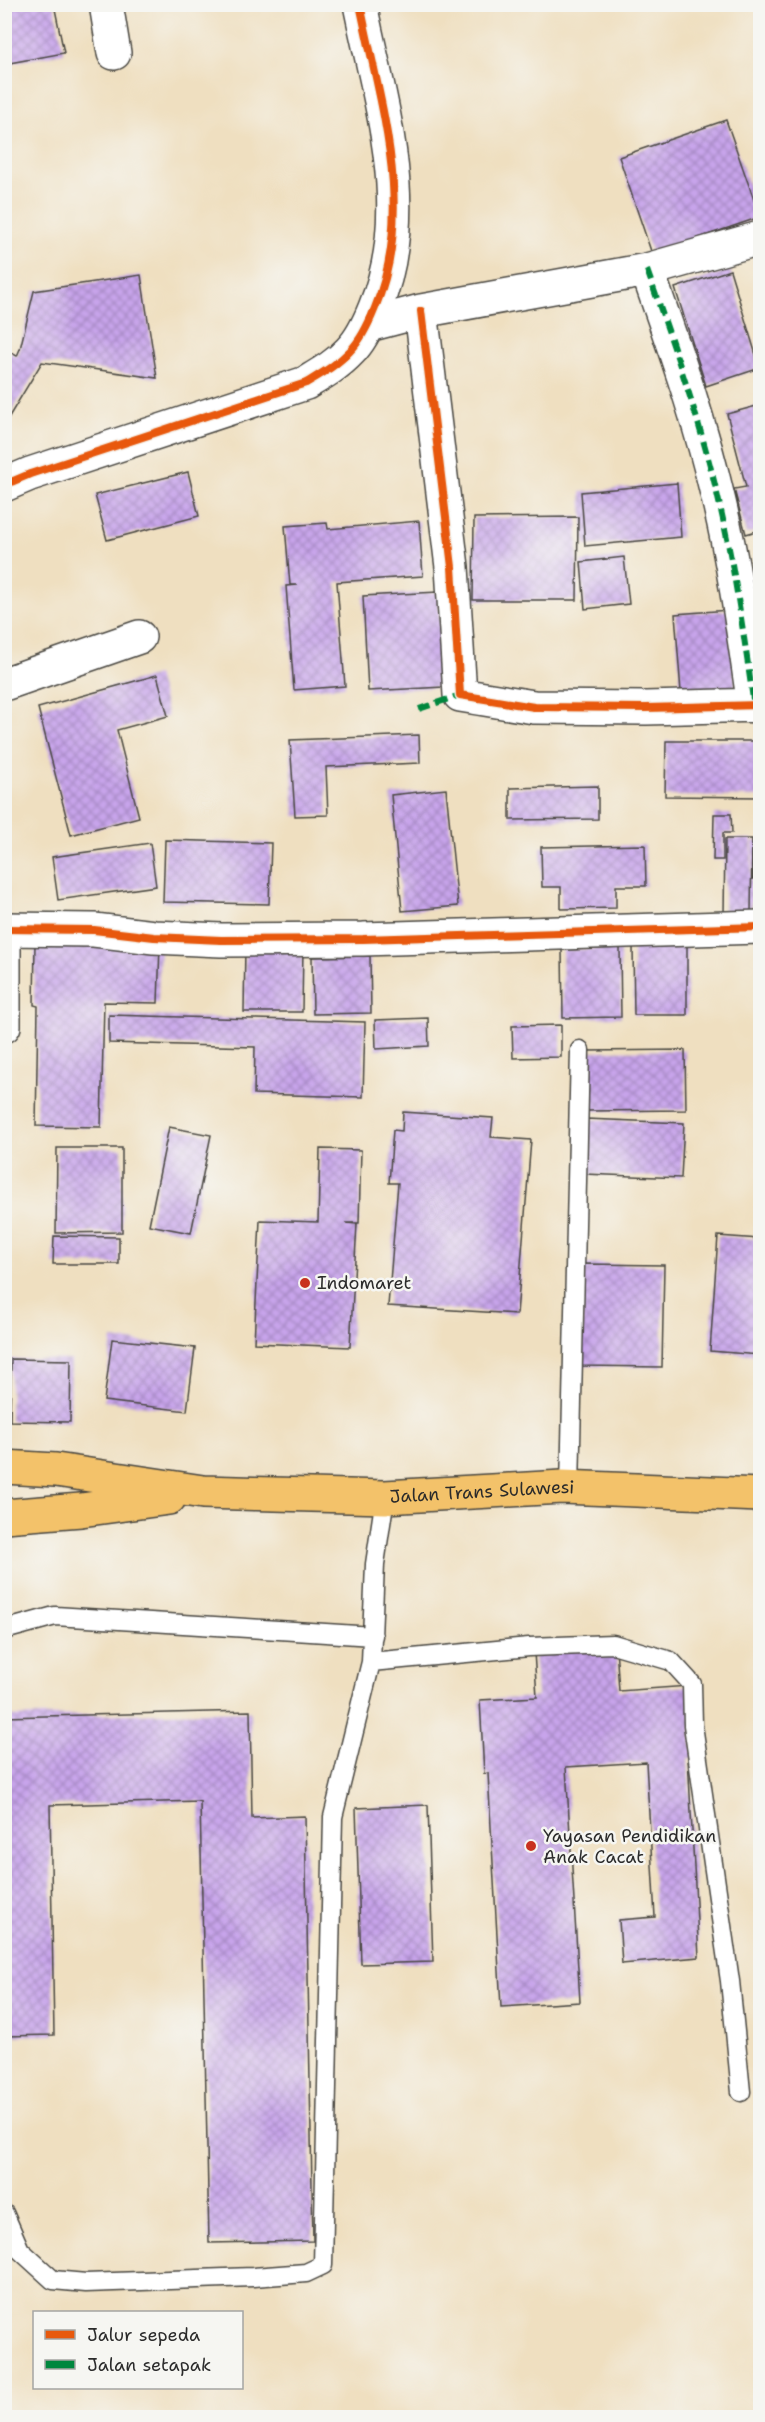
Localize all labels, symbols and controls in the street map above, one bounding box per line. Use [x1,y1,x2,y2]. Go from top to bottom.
place label: Indomaret [317,1271,411,1295]
marker: Indomaret [298,1276,312,1290]
street label: Jalan Trans Sulawesi [389,1475,575,1509]
place label: Yayasan Pendidikan Anak Cacat [543,1824,716,1869]
marker: Yayasan Pendidikan Anak Cacat [524,1839,538,1853]
legend [33,2311,243,2389]
text: Jalur sepeda [87,2323,200,2347]
text: Jalan setapak [87,2353,211,2377]

